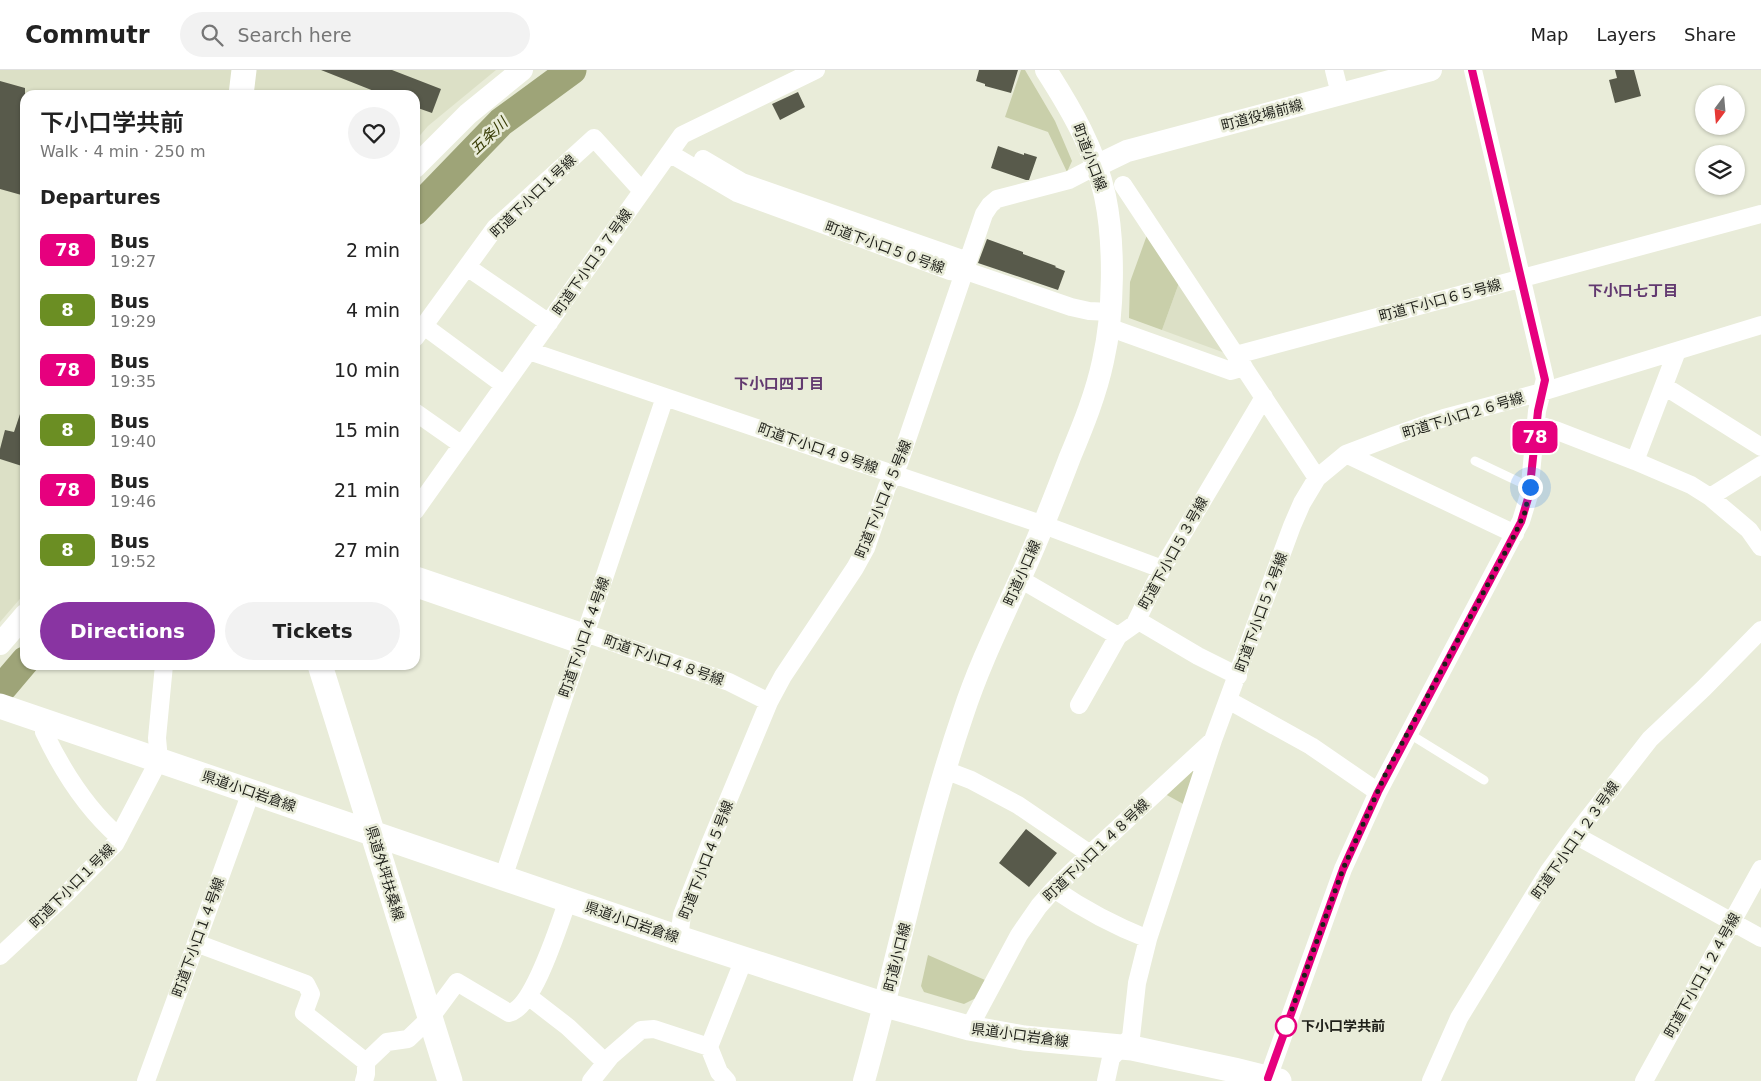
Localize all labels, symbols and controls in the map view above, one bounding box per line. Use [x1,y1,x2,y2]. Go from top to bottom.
search box [180,12,530,57]
text: Commutr [25,21,150,49]
icon: search [198,21,226,49]
text: Search here [238,24,352,46]
text: Map [1530,24,1568,45]
text: Layers [1596,24,1656,45]
text: Share [1684,24,1736,45]
north arrow [1695,85,1745,135]
map controls [1695,85,1745,195]
street label: 町道役場前線 [1219,96,1305,134]
button: heart [348,107,400,159]
text: 下小口学共前 [40,109,184,137]
water label: 五条川 [467,113,513,158]
street label: 町道小口線 [1070,121,1110,193]
text: Walk · 4 min · 250 m [40,142,205,161]
button: layers [1695,145,1745,195]
street label: 町道下小口１号線 [487,151,579,241]
text: Departures [40,186,161,208]
street label: 町道下小口３７号線 [549,206,635,318]
street label: 町道下小口５０号線 [823,218,947,276]
text: Bus [110,230,149,252]
text: 78 [55,239,80,260]
text: 2 min [346,239,400,261]
text: 19:27 [110,252,156,271]
street label: 町道下小口６５号線 [1377,276,1503,324]
district label: 下小口七丁目 [1588,282,1678,300]
text: Bus [110,290,149,312]
text: 8 [61,299,74,320]
text: 4 min [346,299,400,321]
text: 19:29 [110,312,156,331]
text: Bus [110,350,149,372]
text: 78 [55,359,80,380]
text: 10 min [334,359,400,381]
text: 19:35 [110,372,156,391]
district label: 下小口四丁目 [734,375,824,393]
street label: 町道下小口２６号線 [1400,389,1526,441]
text: Bus [110,410,149,432]
text: 8 [61,419,74,440]
text: 15 min [334,419,400,441]
street label: 町道下小口４９号線 [756,420,880,476]
line badge: 78 [1512,421,1558,453]
text: 78 [1522,426,1548,447]
text: 19:40 [110,432,156,451]
street label: 町道下小口４５号線 [852,438,914,560]
text: Bus [110,470,149,492]
your location [1518,475,1543,500]
text: 78 [55,479,80,500]
text: 21 min [334,479,400,501]
text: 19:46 [110,492,156,511]
street label: 町道下小口５３号線 [1135,494,1211,612]
text: Bus [110,530,149,552]
street label: 町道小口線 [1000,538,1044,608]
text: 8 [61,539,74,560]
text: 27 min [334,539,400,561]
street label: 町道下小口５２号線 [1232,550,1290,674]
text: 19:52 [110,552,156,571]
street label: 町道下小口４４号線 [556,575,612,699]
button: Directions [40,602,215,660]
button: Tickets [225,602,400,660]
street label: 町道下小口４８号線 [602,632,726,688]
street label: 県道小口岩倉線 [200,767,298,815]
street label: 町道下小口１２３号線 [1528,778,1622,902]
street label: 町道下小口１４８号線 [1040,796,1152,904]
street label: 町道下小口４５号線 [676,798,736,922]
street label: 県道外坪扶桑線 [363,824,407,922]
street label: 町道下小口１号線 [27,841,117,931]
street label: 町道下小口１４号線 [169,875,227,999]
street label: 県道小口岩倉線 [583,898,681,946]
street label: 町道下小口１２４号線 [1661,910,1743,1040]
street label: 町道小口線 [881,921,913,993]
marker: 下小口学共前 [1275,1015,1297,1037]
place label: 下小口学共前 [1301,1018,1385,1034]
street label: 県道小口岩倉線 [970,1020,1070,1050]

